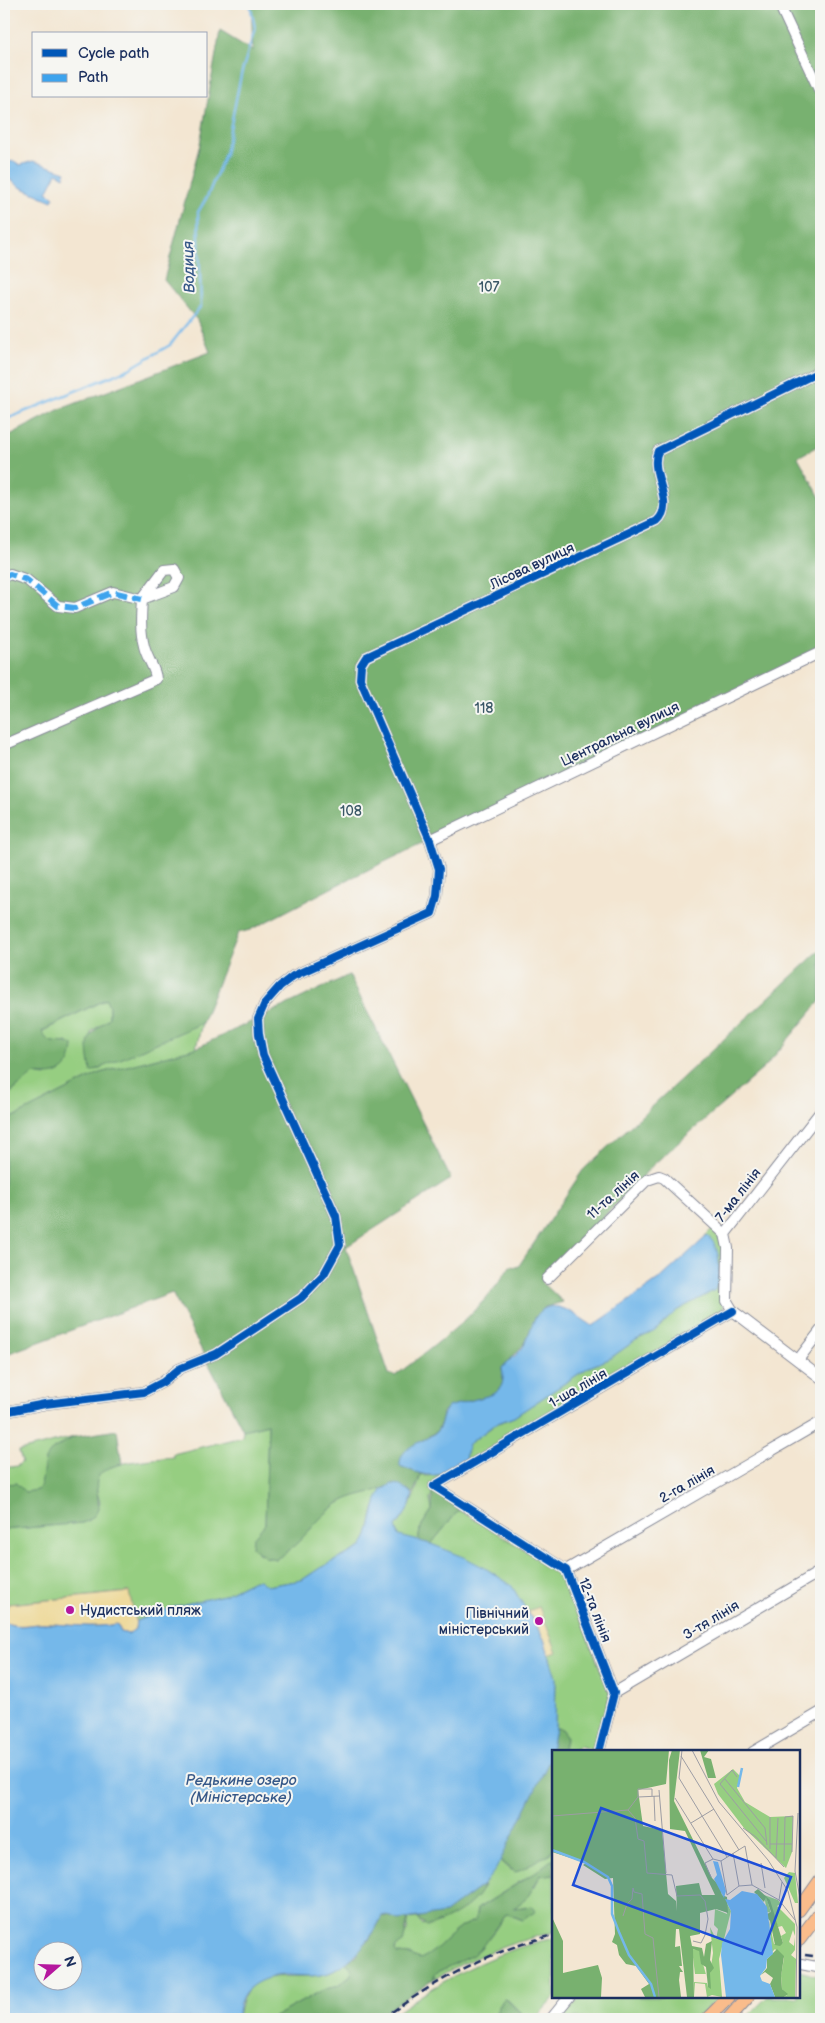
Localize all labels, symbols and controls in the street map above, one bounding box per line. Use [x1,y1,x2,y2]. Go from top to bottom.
legend [32,32,208,98]
text: Cycle path [78,44,149,63]
text: Path [78,68,108,87]
water label: Водиця [179,240,199,293]
park label: 107 [479,279,499,296]
street label: Лісова вулиця [486,539,577,593]
street label: Центральна вулиця [558,698,682,770]
park label: 118 [475,700,494,717]
park label: 108 [340,803,362,820]
street label: 7-ма лінія [712,1164,764,1225]
street label: 11-та лінія [583,1167,643,1223]
street label: 1-ша лінія [546,1365,610,1411]
street label: 2-га лінія [656,1461,718,1507]
street label: 12-та лінія [575,1575,615,1645]
street label: 3-тя лінія [680,1597,742,1643]
place label: Нудистський пляж [80,1602,201,1619]
marker: Нудистський пляж [64,1604,76,1616]
place label: Північний міністерський [439,1605,529,1638]
marker: Північний міністерський [533,1615,545,1627]
inset map [552,1750,800,1998]
water label: Редькине озеро (Міністерське) [185,1771,297,1807]
north arrow [32,1940,82,1990]
text: N [60,1954,80,1970]

